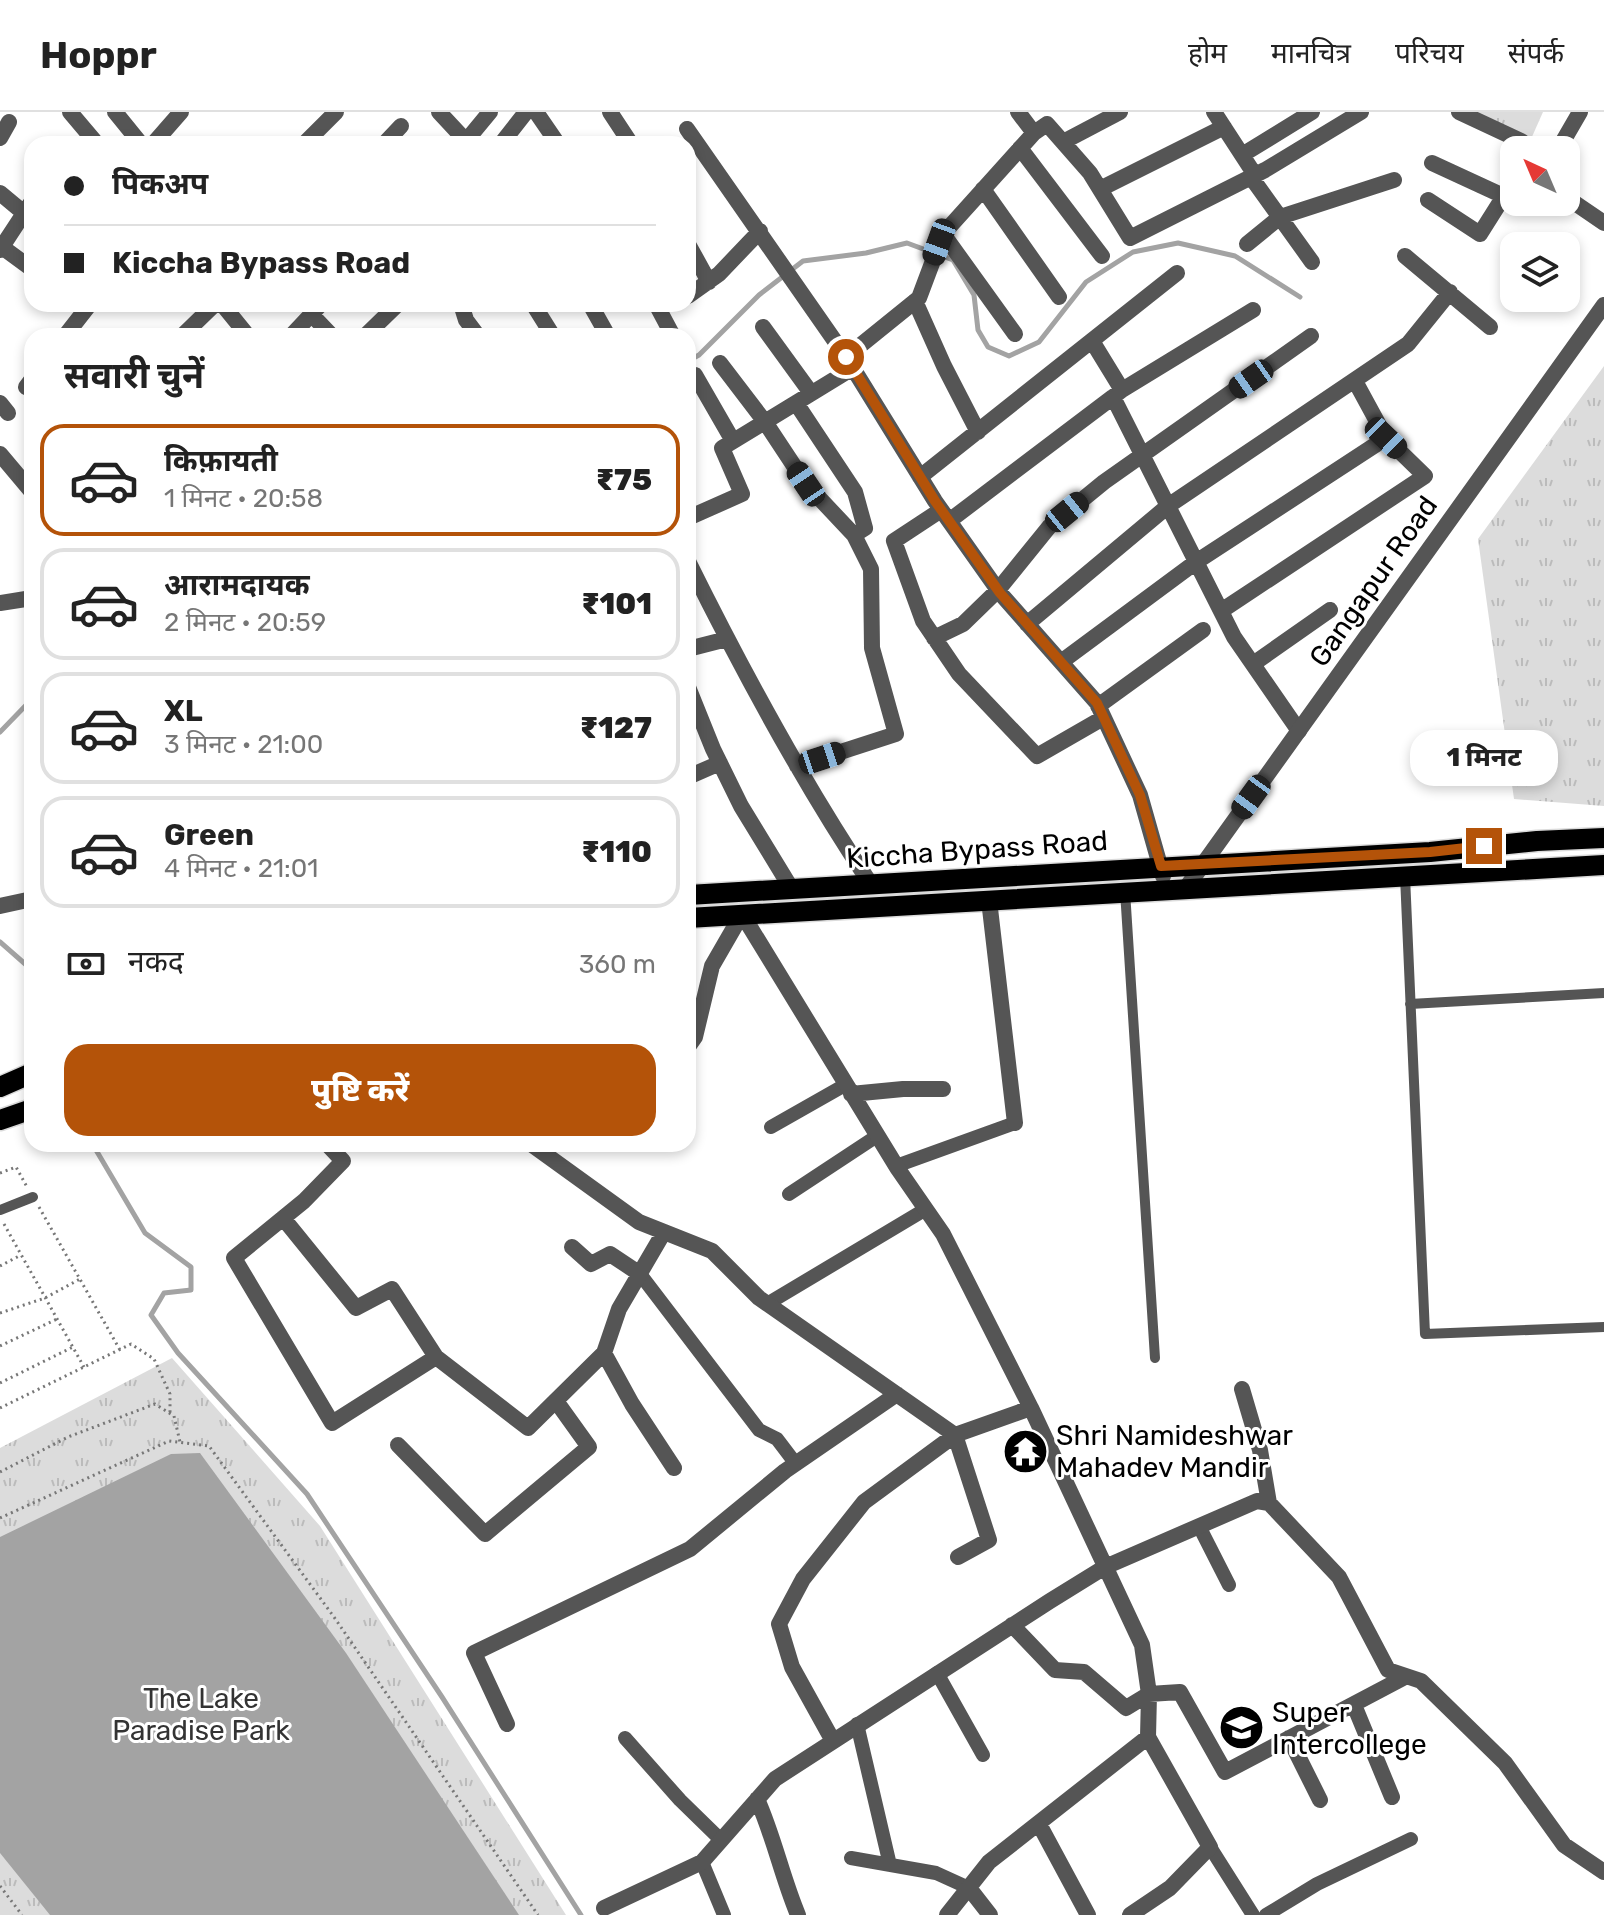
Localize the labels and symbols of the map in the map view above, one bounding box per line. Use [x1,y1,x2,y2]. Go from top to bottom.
north arrow [1500,136,1580,216]
car [920,215,958,269]
route start [828,339,864,375]
car [1224,355,1278,403]
car [1360,413,1412,463]
car [783,457,829,511]
car [1041,488,1093,536]
street label: Gangapur Road [1302,490,1444,673]
callout: 1 मिनट [1410,730,1558,786]
car [795,739,849,777]
car [1227,771,1275,823]
street label: Kiccha Bypass Road [845,824,1109,875]
route end [1466,828,1502,864]
place label: Shri Namideshwar Mahadev Mandir [1056,1419,1293,1484]
temple icon: Shri Namideshwar Mahadev Mandir [1001,1427,1049,1475]
park label: The Lake Paradise Park [112,1682,290,1747]
place label: Super Intercollege [1272,1696,1427,1761]
school or university icon: Super Intercollege [1217,1704,1265,1752]

